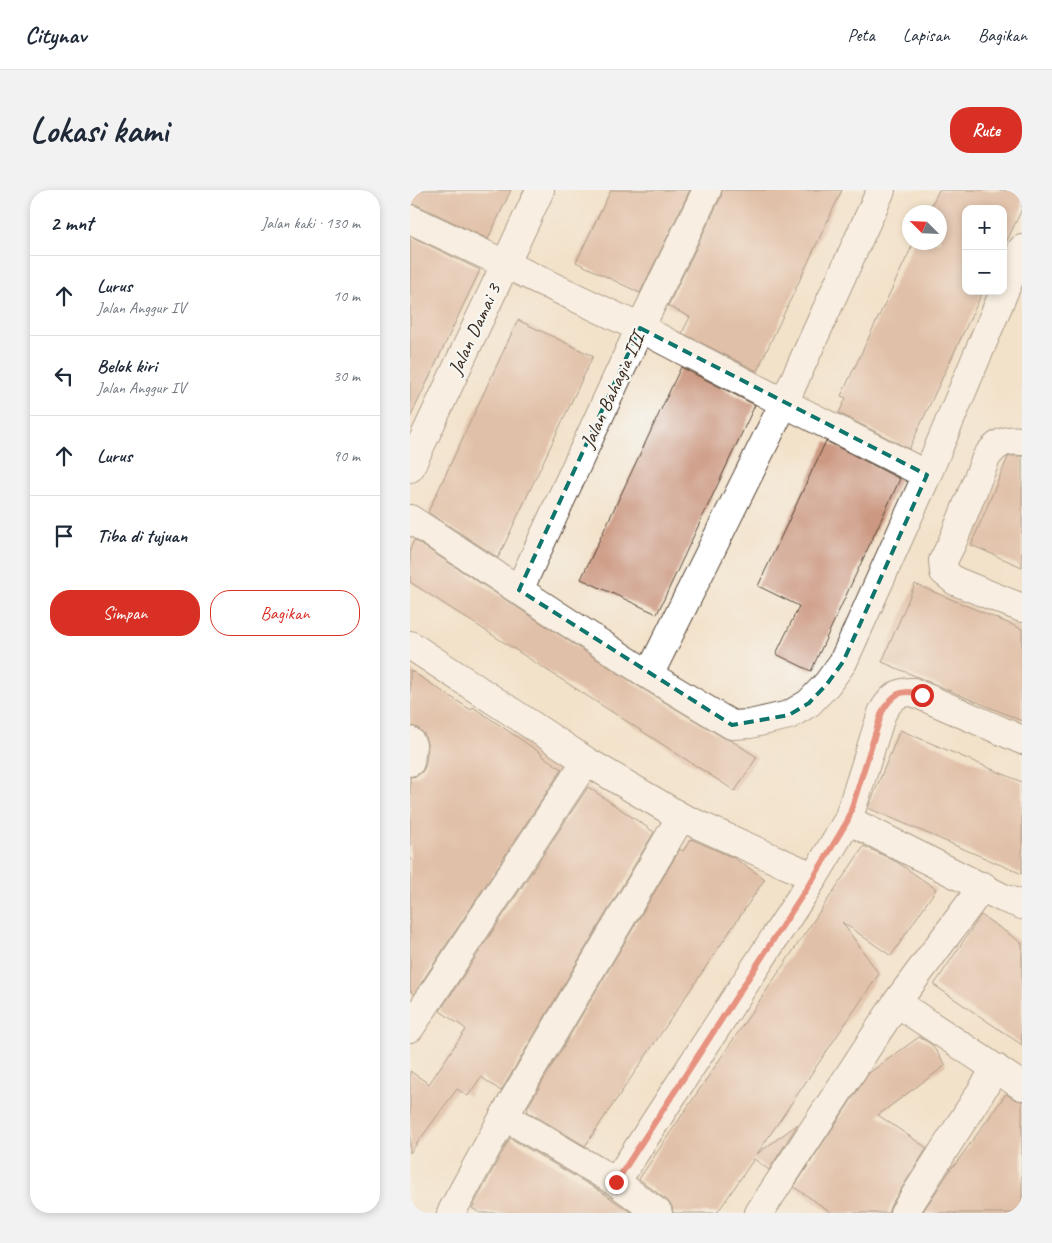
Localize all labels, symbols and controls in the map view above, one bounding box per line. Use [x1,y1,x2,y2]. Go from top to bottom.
text: Citynav [25,20,86,50]
text: Peta [848,24,875,46]
text: Lapisan [903,24,950,46]
text: Bagikan [978,24,1027,46]
button: Rute [950,107,1022,153]
text: Lokasi kami [30,108,168,153]
north arrow [902,205,947,250]
map controls [962,205,1007,295]
button: + [962,205,1007,250]
text: 2 mnt [50,210,93,236]
text: Jalan kaki · 130 m [262,213,360,233]
button: − [962,250,1007,295]
text: Lurus [97,274,132,298]
street label: Jalan Damai 3 [442,278,507,379]
icon: ahead [50,282,78,310]
text: 10 m [333,286,360,306]
text: Jalan Anggur IV [97,298,186,318]
street label: Jalan Bahagia III [574,325,652,453]
text: Belok kiri [97,354,157,378]
icon: left [50,362,78,390]
text: 30 m [333,366,360,386]
text: Jalan Anggur IV [97,378,186,398]
icon: ahead [50,442,78,470]
text: Lurus [97,444,132,468]
text: 90 m [333,446,360,466]
icon: arrive [50,522,78,550]
text: Tiba di tujuan [97,524,187,548]
button: Simpan [50,590,200,636]
button: Bagikan [210,590,360,636]
route start [911,684,934,707]
route end [605,1171,628,1194]

